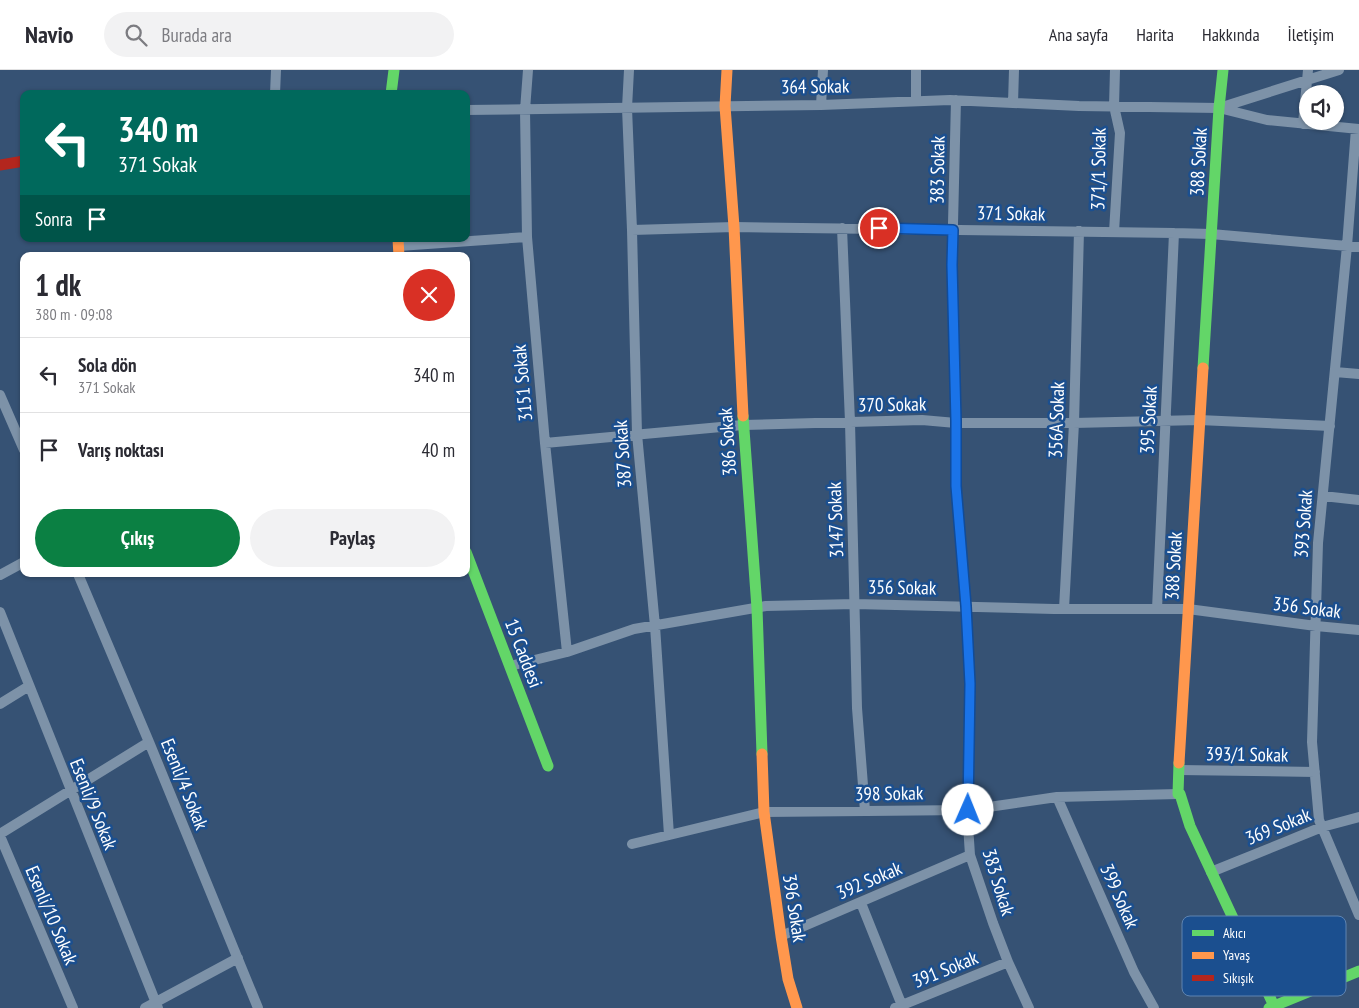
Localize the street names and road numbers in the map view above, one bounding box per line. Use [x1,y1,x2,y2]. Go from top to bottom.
street label: 364 Sokak [781,73,850,99]
street label: 371/1 Sokak [1085,127,1111,210]
street label: 388 Sokak [1184,127,1212,197]
street label: 383 Sokak [924,135,950,204]
street label: 371 Sokak [977,200,1046,226]
street label: 3151 Sokak [507,343,537,422]
street label: 356A Sokak [1043,381,1069,459]
street label: 395 Sokak [1134,385,1162,455]
street label: 370 Sokak [858,391,927,417]
street label: 386 Sokak [713,406,741,477]
street label: 387 Sokak [608,419,636,489]
street label: 3147 Sokak [822,481,848,558]
street label: 393 Sokak [1289,488,1317,559]
street label: 388 Sokak [1159,531,1187,601]
street label: 356 Sokak [868,574,937,600]
street label: 356 Sokak [1272,591,1343,623]
street label: 15 Caddesi [500,615,548,691]
street label: Esenli/4 Sokak [156,735,214,834]
street label: 393/1 Sokak [1206,741,1289,767]
street label: Esenli/9 Sokak [65,755,123,854]
street label: 398 Sokak [855,780,924,806]
street label: 369 Sokak [1242,802,1315,850]
street label: 383 Sokak [978,846,1021,919]
street label: 392 Sokak [833,855,906,904]
street label: 399 Sokak [1095,860,1145,933]
street label: Esenli/10 Sokak [20,862,84,968]
street label: 396 Sokak [778,872,812,944]
street label: 391 Sokak [909,945,982,993]

